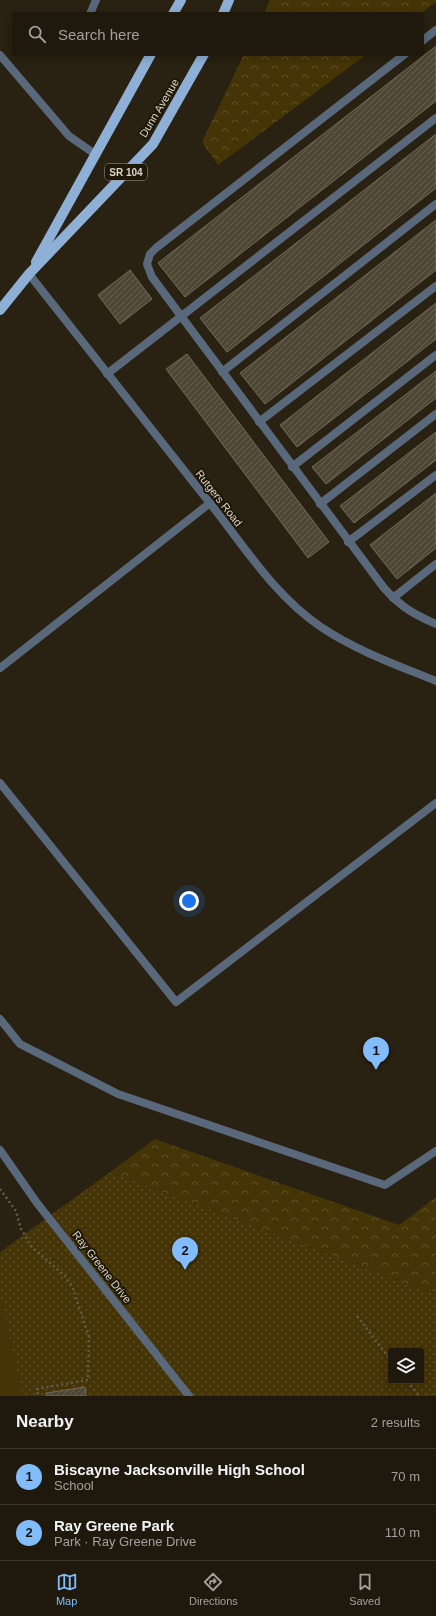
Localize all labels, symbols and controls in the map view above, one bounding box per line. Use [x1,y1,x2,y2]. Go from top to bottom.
search box [12,12,424,56]
icon: search [26,23,48,45]
text: Search here [58,26,140,43]
street label: Dunn Avenue [137,77,181,139]
road number: SR 104 [105,164,147,180]
street label: Rutgers Road [193,468,245,528]
your location [179,891,199,911]
pin: 1 [363,1037,389,1070]
street label: Ray Greene Drive [70,1229,134,1305]
pin: 2 [172,1237,198,1270]
map controls [388,1348,424,1384]
button: layers [388,1348,424,1384]
text: Nearby [16,1412,74,1431]
text: 2 results [371,1415,420,1430]
text: Biscayne Jacksonville High School [54,1461,305,1478]
text: 1 [25,1469,33,1484]
text: 70 m [391,1469,420,1484]
text: School [54,1478,94,1493]
text: Ray Greene Park [54,1517,174,1534]
text: 2 [25,1525,33,1540]
text: 110 m [385,1525,420,1540]
text: Park · Ray Greene Drive [54,1534,196,1549]
tab: Map [56,1571,78,1607]
tab: Directions [189,1571,238,1607]
tab: Saved [349,1571,380,1607]

